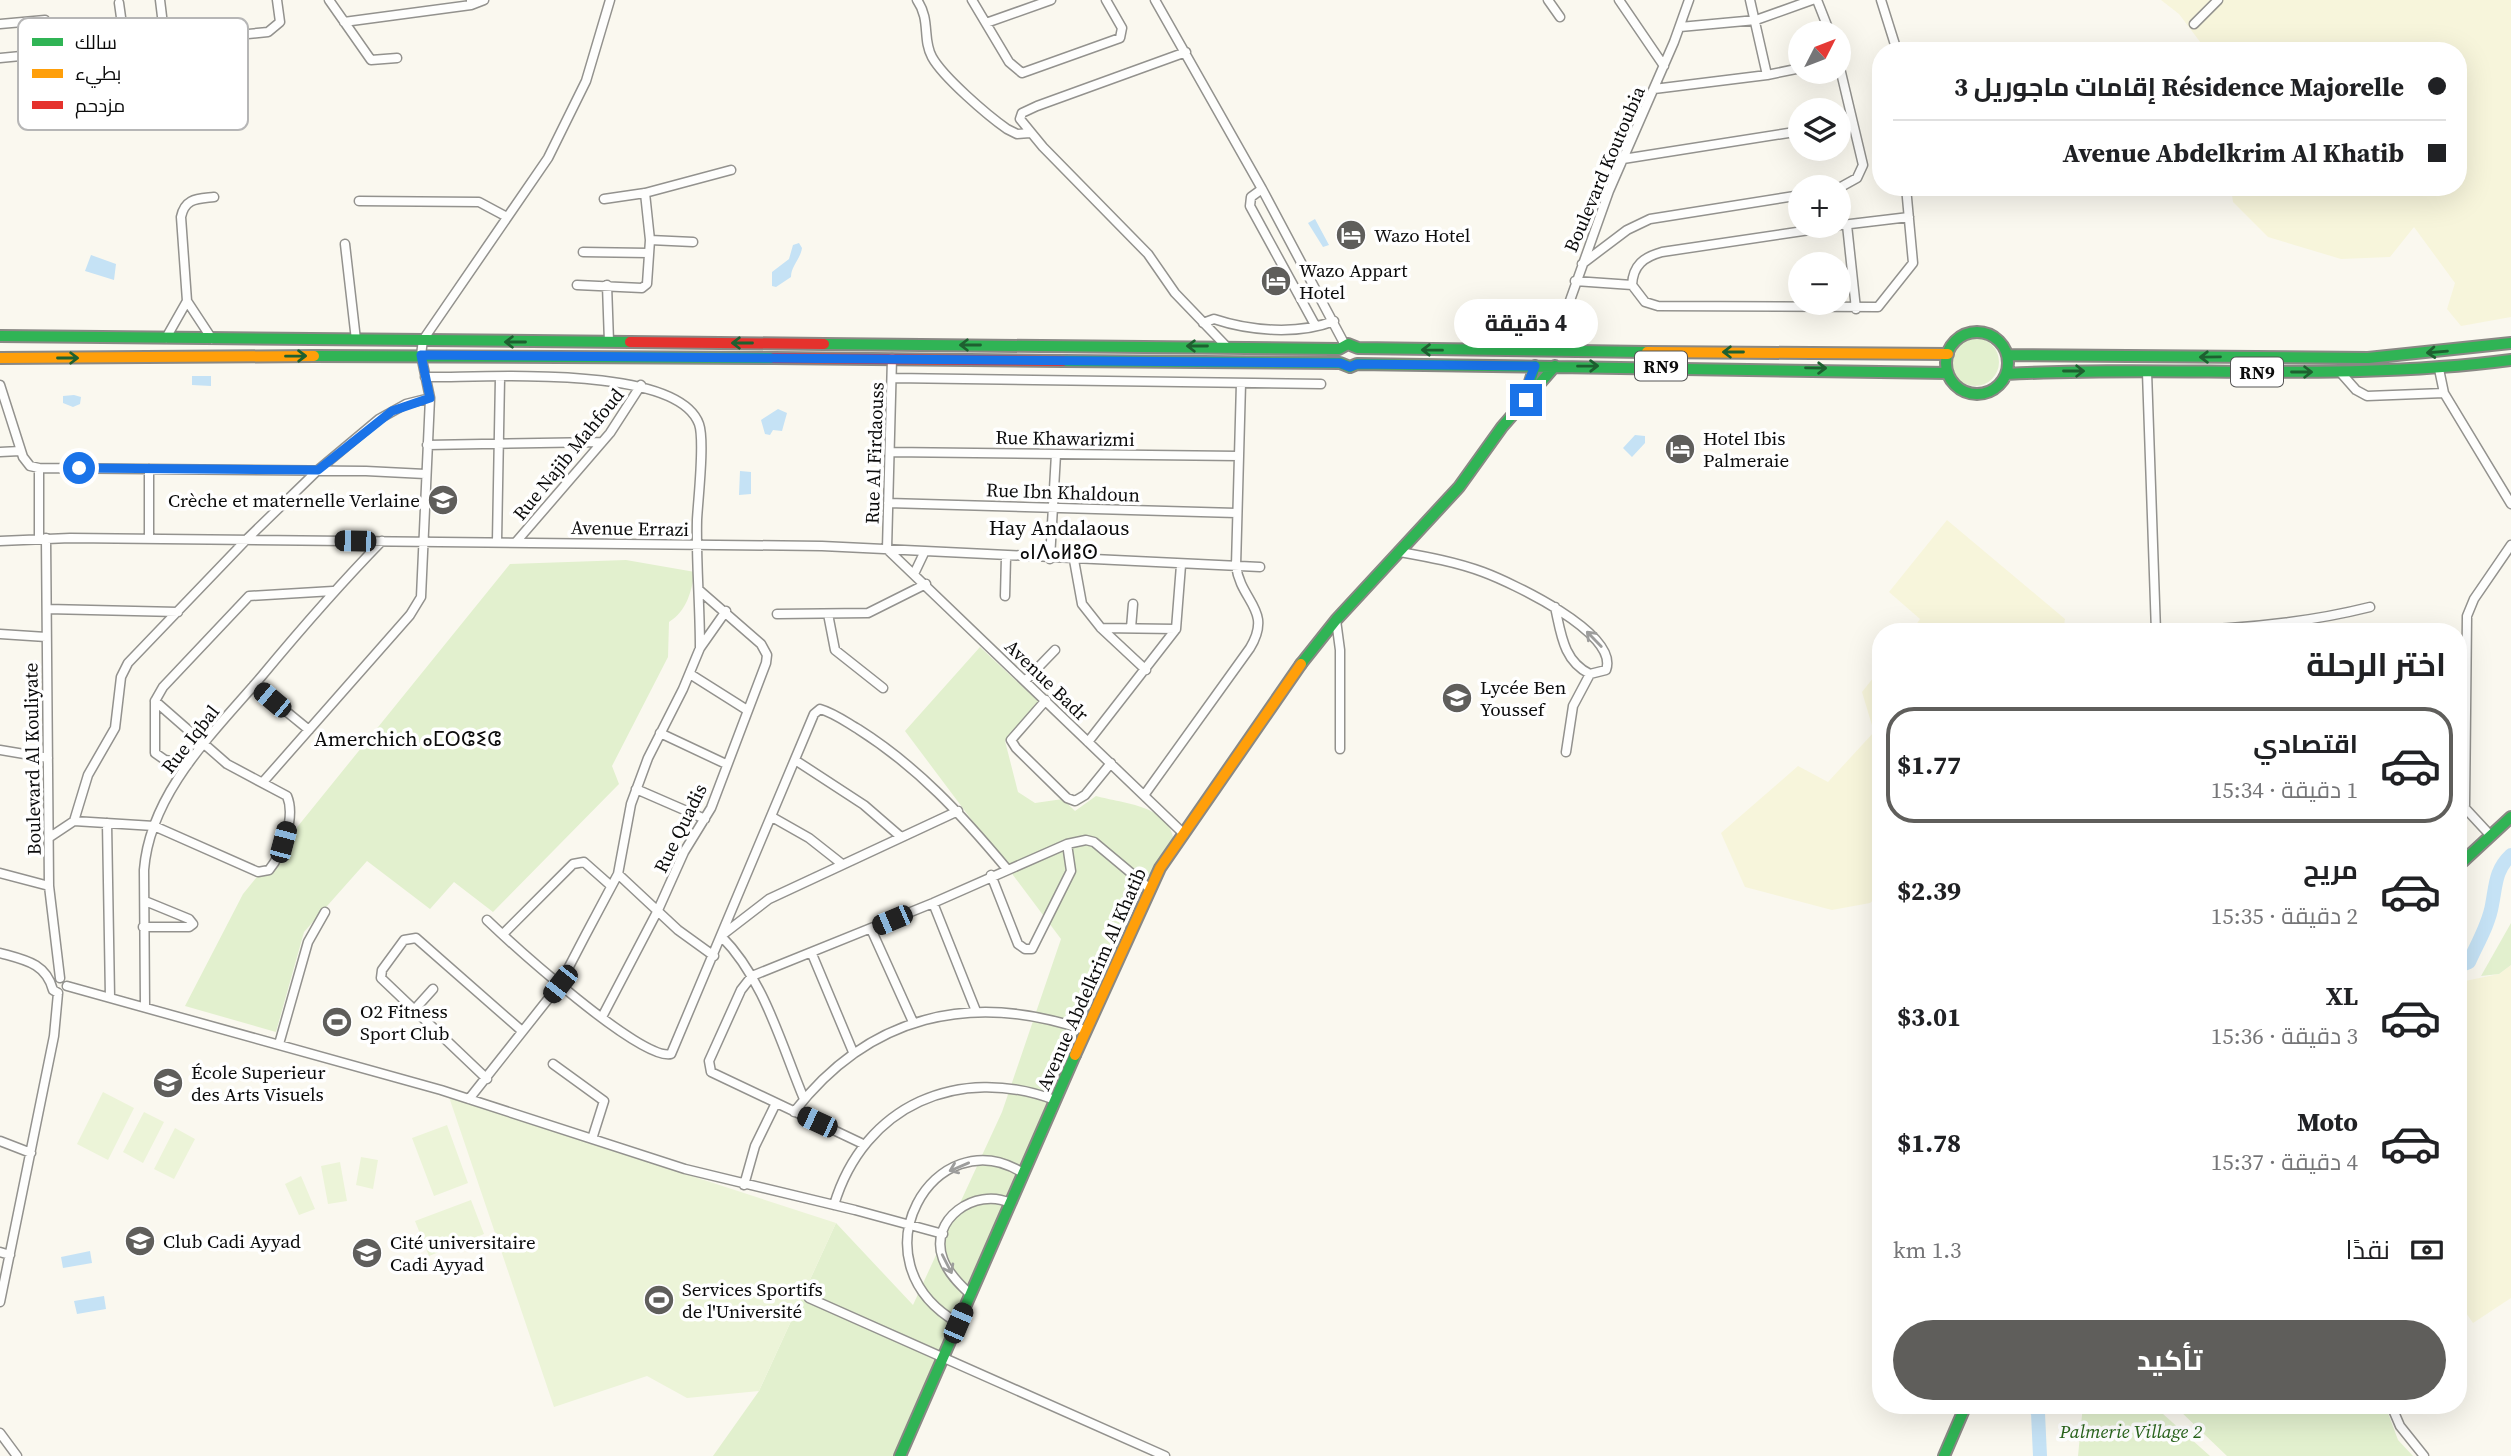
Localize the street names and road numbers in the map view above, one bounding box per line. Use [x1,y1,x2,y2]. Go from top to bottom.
street label: Boulevard Koutoubia [1557,82,1651,256]
road number: RN9 [1635,352,1687,380]
road number: RN9 [2231,358,2283,386]
street label: Rue Al Firdaouss [859,381,889,525]
street label: Rue Najib Mahfoud [507,382,630,526]
street label: Rue Khawarizmi [995,424,1135,452]
street label: Rue Ibn Khaldoun [986,476,1140,508]
street label: Avenue Errazi [571,514,690,542]
street label: Avenue Badr [999,633,1095,727]
street label: Boulevard Al Kouliyate [17,662,47,856]
street label: Rue Iqbal [155,699,225,779]
street label: Rue Quadis [647,779,713,877]
street label: Avenue Abdelkrim Al Khatib [1030,863,1152,1094]

